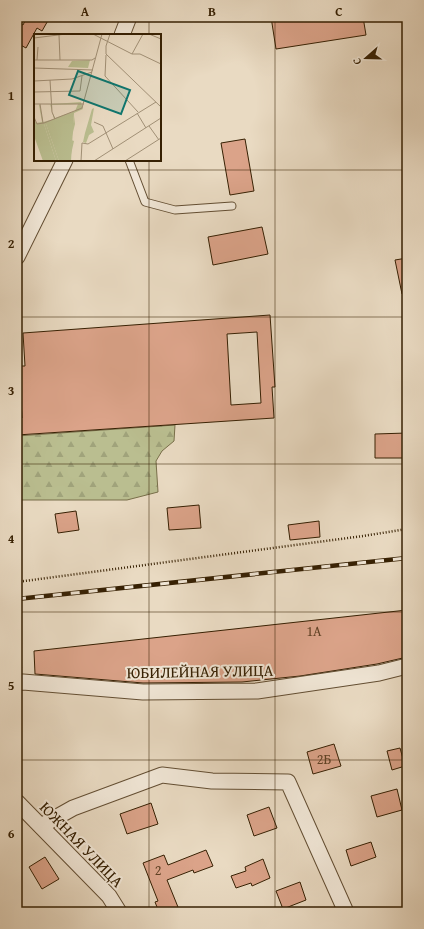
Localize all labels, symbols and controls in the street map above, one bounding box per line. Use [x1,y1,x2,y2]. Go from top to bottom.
text: A [81,2,90,21]
text: B [208,2,216,21]
text: C [335,2,343,21]
inset map [34,34,161,161]
north arrow [346,38,386,78]
text: С [348,56,365,67]
text: 1 [8,86,14,105]
text: 2 [8,234,15,253]
text: 3 [8,381,14,400]
text: 4 [8,529,15,548]
house number: 1А [306,621,322,641]
street label: ЮБИЛЕЙНАЯ УЛИЦА [127,658,274,684]
text: 5 [8,676,15,695]
house number: 2Б [317,749,331,769]
street label: ЮЖНАЯ УЛИЦА [35,795,130,893]
text: 6 [8,824,15,843]
house number: 2 [155,860,161,880]

